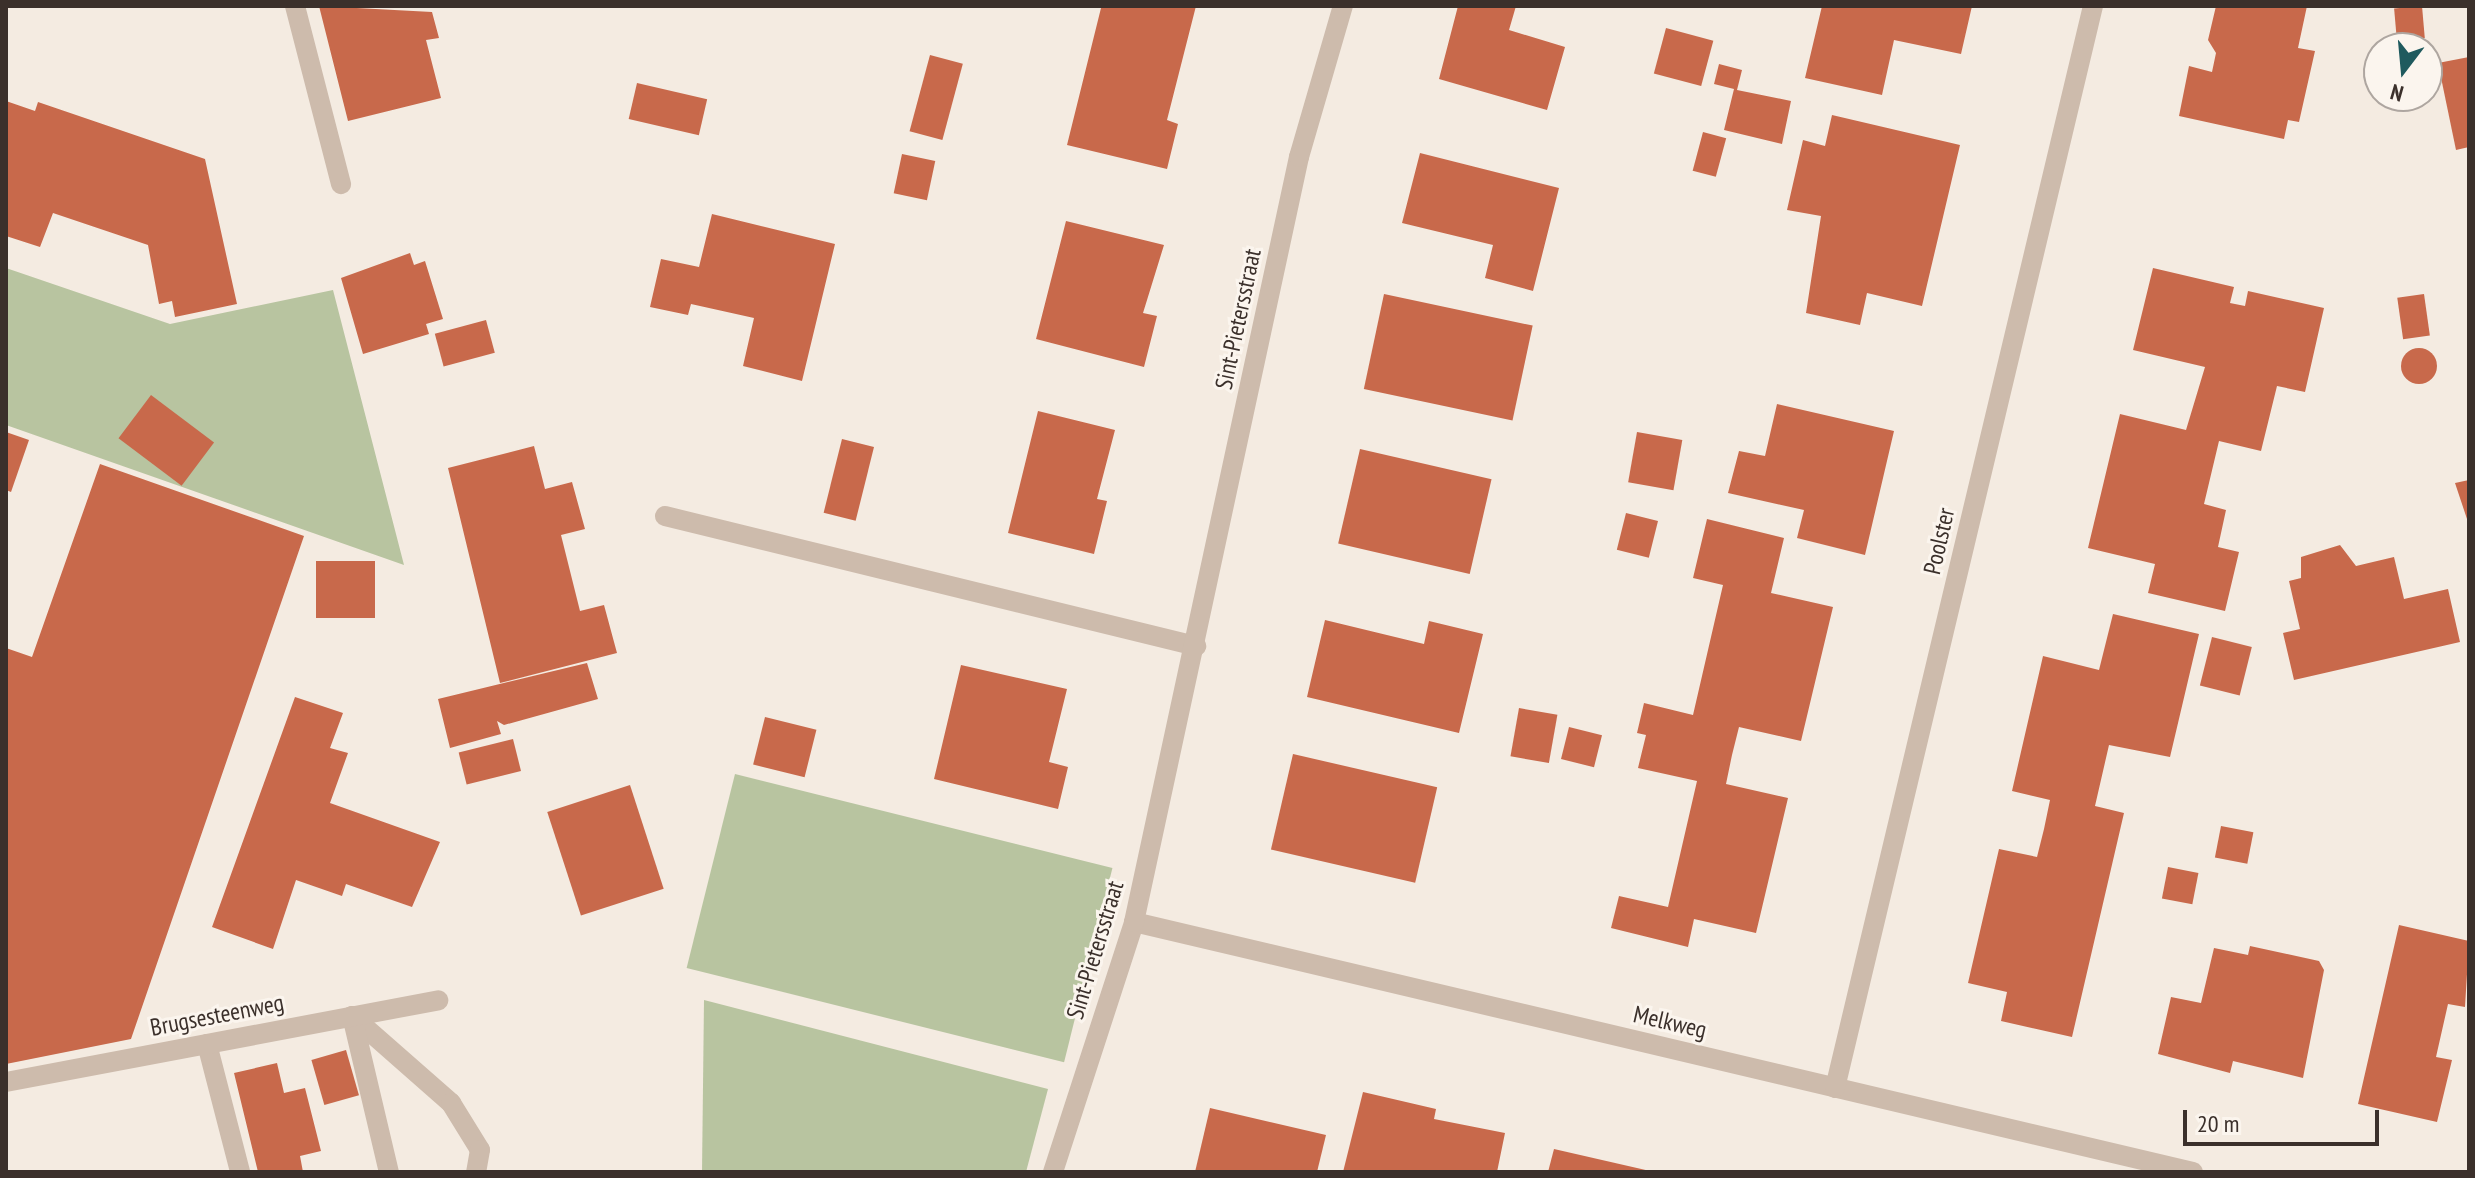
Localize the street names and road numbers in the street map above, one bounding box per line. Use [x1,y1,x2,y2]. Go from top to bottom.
street label: Sint-Pietersstraat [1209,246,1267,392]
street label: Poolster [1917,505,1961,577]
street label: Sint-Pietersstraat [1060,877,1130,1023]
street label: Brugsesteenweg [148,988,286,1042]
street label: Melkweg [1631,1000,1709,1044]

